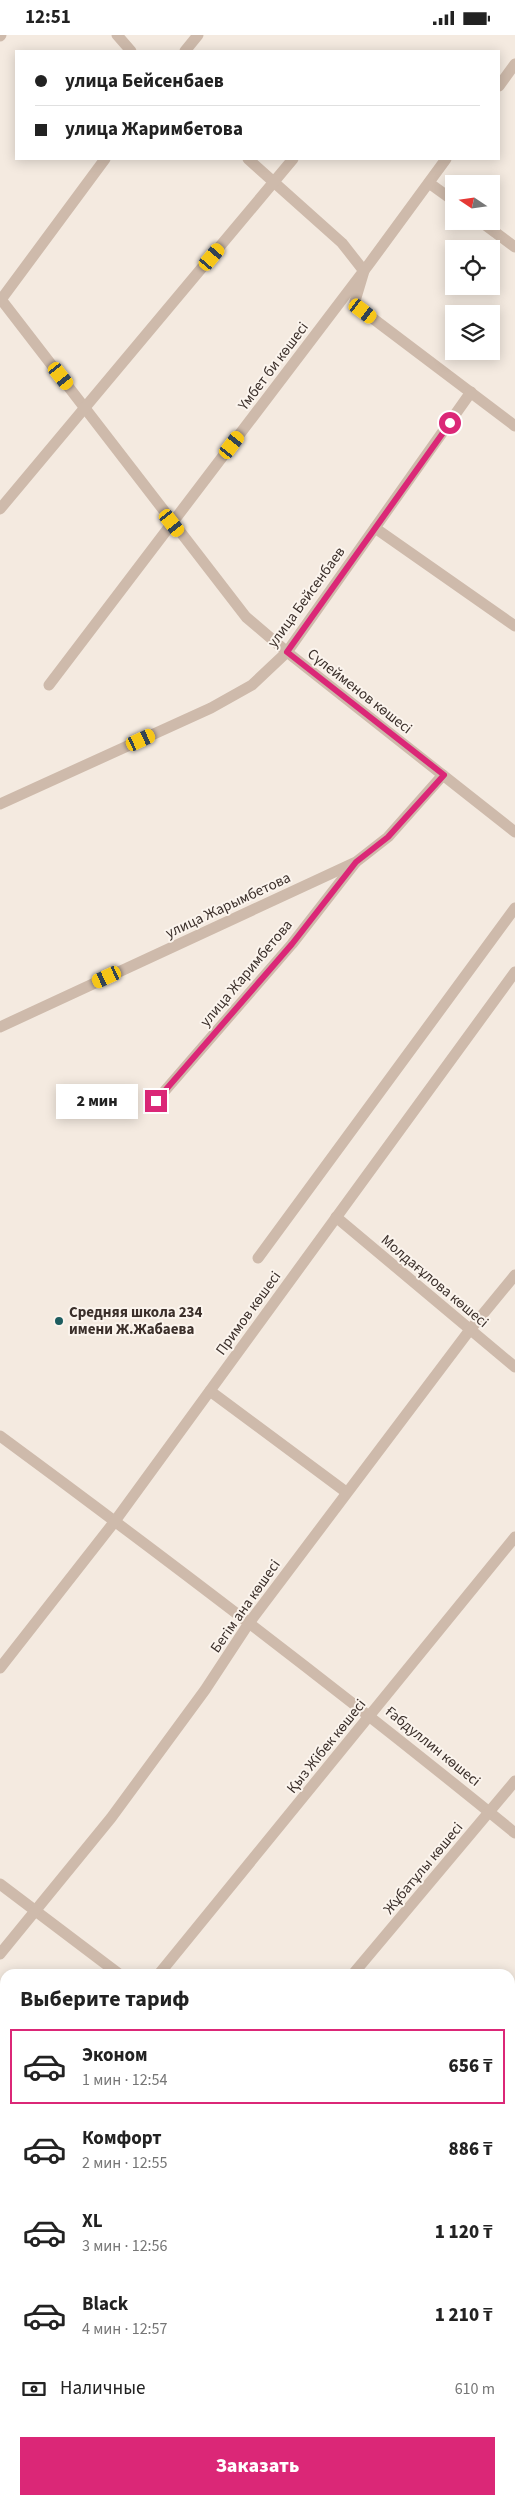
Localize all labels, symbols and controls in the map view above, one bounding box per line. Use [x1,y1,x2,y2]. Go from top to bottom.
text: 12:51 [25,4,71,31]
text: улица Бейсенбаев [65,68,224,95]
text: улица Жаримбетова [65,116,243,143]
north arrow [445,175,500,230]
map controls [445,175,500,360]
button: locate [445,240,500,295]
car [196,241,227,273]
car [346,296,379,326]
button: layers [445,305,500,360]
street label: Үмбет би көшесі [233,318,314,416]
car [45,360,76,392]
route start [439,412,461,434]
car [216,429,247,461]
car [156,507,187,539]
street label: улица Бейсенбаев [263,542,350,652]
street label: Сүлейменов көшесі [303,644,416,739]
car [124,727,157,753]
street label: улица Жарымбетова [162,867,294,944]
street label: улица Жаримбетова [195,915,298,1031]
car [90,964,123,990]
callout: 2 мин [56,1083,138,1119]
text: 2 мин [76,1090,118,1112]
route end [145,1090,167,1112]
street label: Молдағұлова көшесі [376,1230,493,1333]
street label: Примов көшесі [211,1267,286,1360]
place label: Средняя школа 234 имени Ж.Жабаева [69,1302,202,1340]
marker: Средняя школа 234 имени Ж.Жабаева [53,1315,65,1327]
street label: Бегім ана көшесі [205,1555,285,1657]
street label: Қыз Жібек көшесі [282,1695,371,1798]
street label: Ғабдуллин көшесі [380,1701,485,1791]
street label: Жұбатұлы көшесі [379,1818,468,1919]
text: Выберите тариф [20,1983,190,2015]
text: Эконом [82,2042,148,2069]
icon: car [22,2044,67,2089]
text: 656 ₸ [449,2053,493,2080]
text: 1 мин · 12:54 [82,2069,168,2091]
text: Комфорт [82,2125,162,2152]
icon: car [22,2127,67,2172]
text: 886 ₸ [449,2136,493,2163]
text: 2 мин · 12:55 [82,2152,168,2174]
text: XL [82,2208,103,2235]
icon: car [22,2210,67,2255]
text: 1 120 ₸ [435,2219,493,2246]
text: 3 мин · 12:56 [82,2235,168,2257]
text: Black [82,2291,128,2318]
icon: car [22,2293,67,2338]
text: 1 210 ₸ [435,2302,493,2329]
text: 4 мин · 12:57 [82,2318,168,2340]
icon: cash [20,2375,48,2403]
text: Наличные [60,2375,145,2402]
text: 610 m [455,2378,495,2400]
button: Заказать [20,2437,495,2495]

